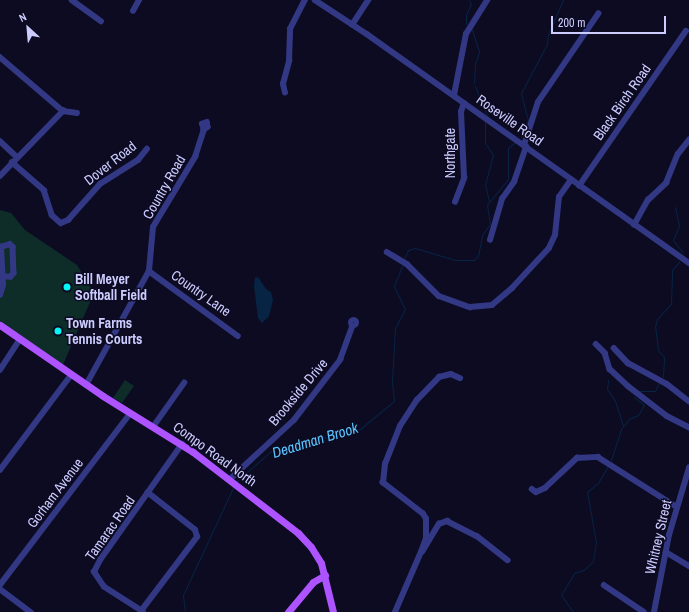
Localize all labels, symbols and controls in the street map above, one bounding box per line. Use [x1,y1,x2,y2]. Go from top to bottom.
north arrow [8,8,48,48]
scale bar [553,8,668,34]
text: N [17,9,29,25]
text: 200 m [558,15,585,31]
street label: Black Birch Road [590,61,654,143]
street label: Roseville Road [473,91,547,149]
street label: Northgate [442,128,458,178]
street label: Dover Road [81,138,139,188]
street label: Country Road [139,152,189,222]
street label: Country Lane [168,266,234,320]
place label: Bill Meyer Softball Field [75,271,147,304]
marker: Bill Meyer Softball Field [62,282,72,292]
place label: Town Farms Tennis Courts [66,315,142,348]
marker: Town Farms Tennis Courts [53,326,63,336]
street label: Brookside Drive [265,355,331,429]
street label: Compo Road North [170,418,260,490]
water label: Deadman Brook [270,418,360,462]
street label: Gorham Avenue [23,455,87,531]
street label: Tamarac Road [82,493,138,563]
street label: Whitney Street [641,498,675,576]

